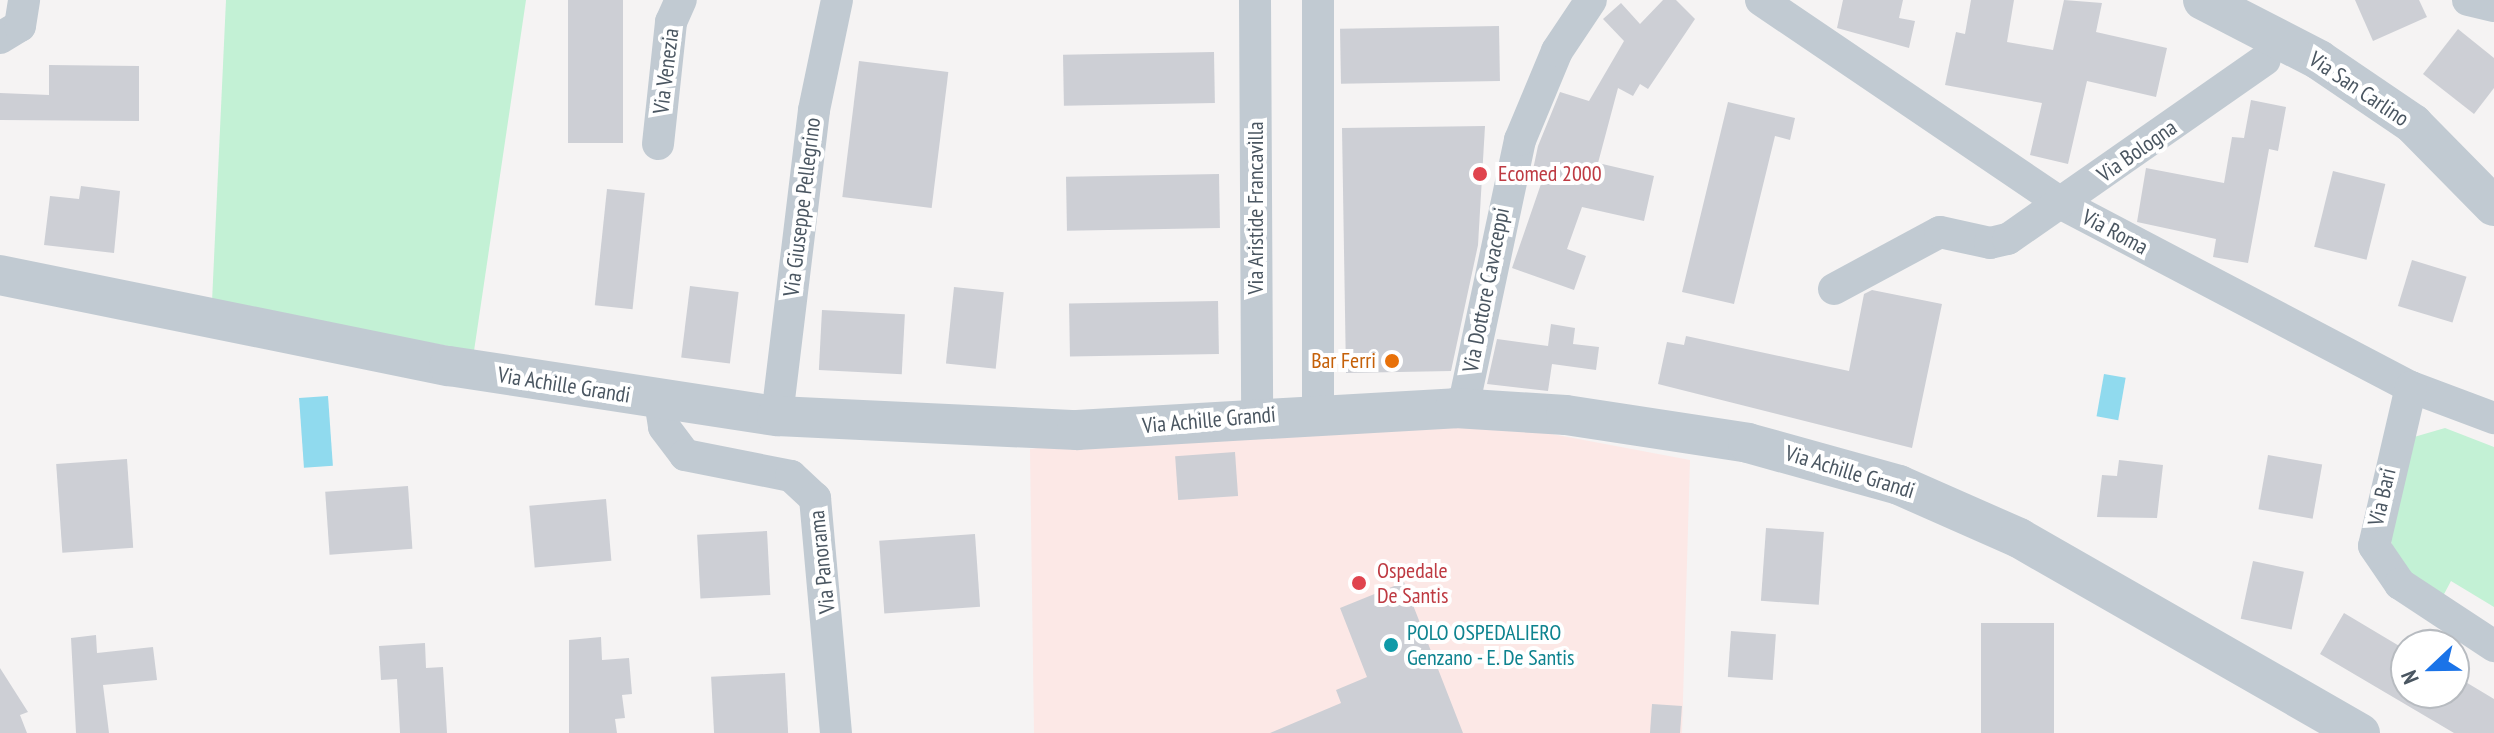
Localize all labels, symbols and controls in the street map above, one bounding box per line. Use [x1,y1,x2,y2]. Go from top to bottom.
street label: Via Venezia [648,26,684,116]
street label: Via San Carlino [2304,46,2414,132]
street label: Via Bologna [2092,114,2182,188]
street label: Via Giuseppe Pellegrino [778,116,826,298]
street label: Via Aristide Francavilla [1243,121,1269,295]
place label: Ecomed 2000 [1498,161,1602,187]
marker: Ecomed 2000 [1469,163,1491,185]
street label: Via Roma [2078,204,2152,260]
street label: Via Dottore Cavaceppi [1457,205,1515,375]
place label: Bar Ferri [1311,348,1376,374]
marker: Bar Ferri [1383,352,1401,370]
street label: Via Achille Grandi [496,361,632,409]
street label: Via Achille Grandi [1141,401,1277,439]
street label: Via Achille Grandi [1782,440,1918,504]
street label: Via Bari [2363,466,2401,528]
street label: Via Panorama [803,509,841,615]
place label: Ospedale De Santis [1377,557,1448,608]
marker: Ospedale De Santis [1348,572,1370,594]
place label: POLO OSPEDALIERO Genzano - E. De Santis [1407,619,1578,670]
north arrow [2390,629,2470,709]
marker: POLO OSPEDALIERO Genzano - E. De Santis [1382,636,1400,654]
text: N [2394,666,2425,688]

